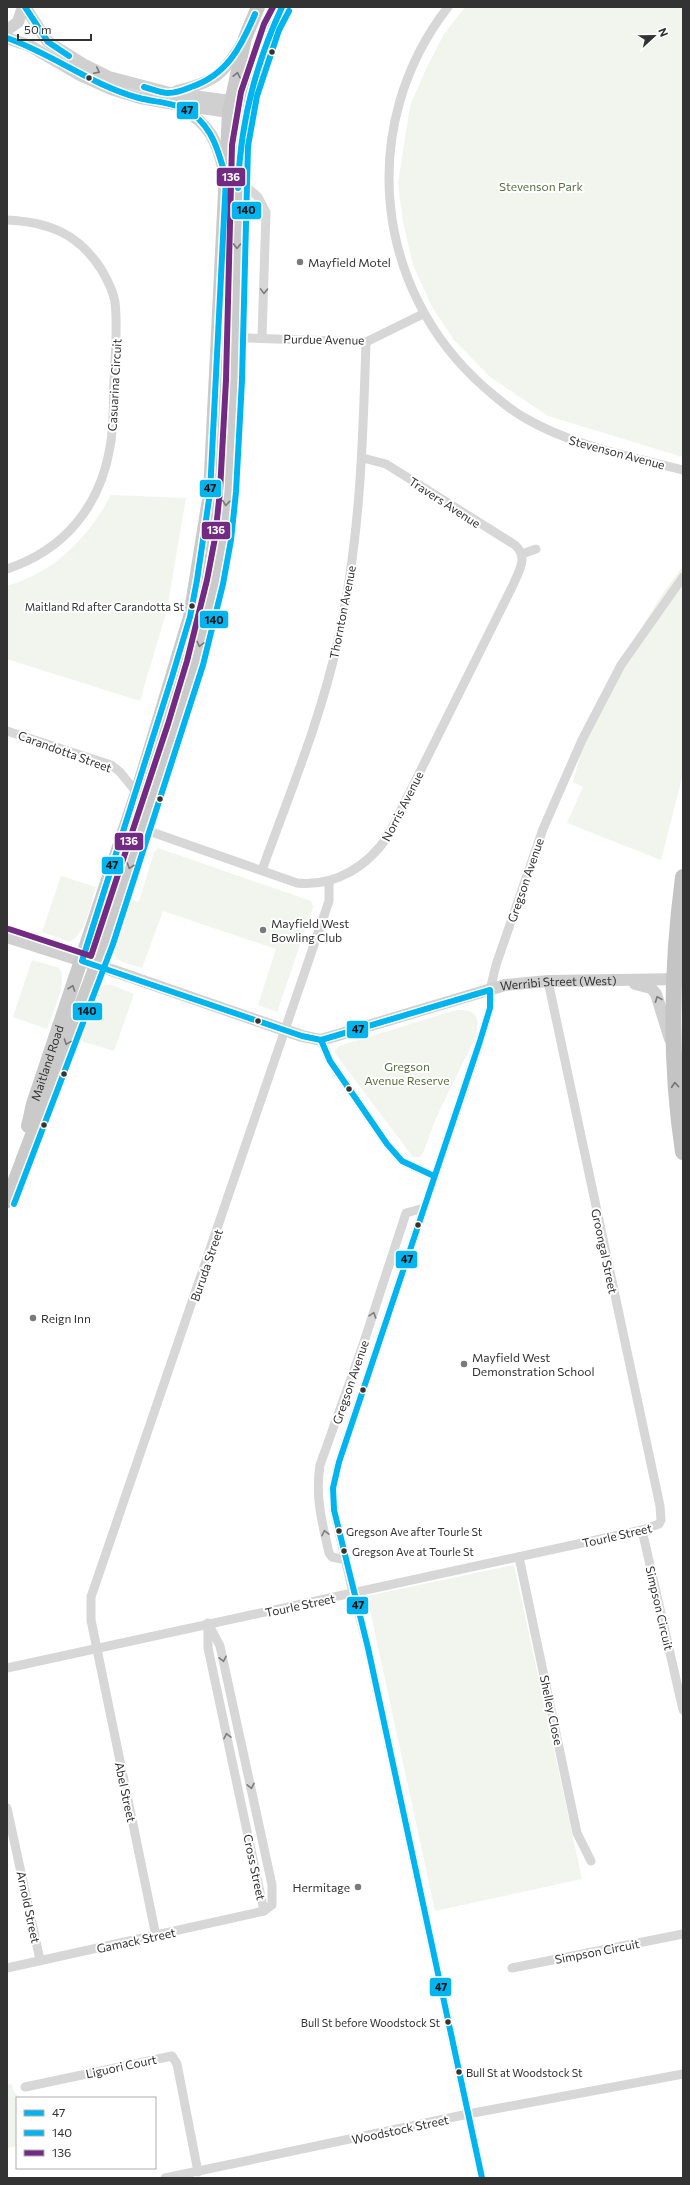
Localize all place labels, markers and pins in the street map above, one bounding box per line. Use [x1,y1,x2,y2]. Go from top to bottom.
unlabelled marker [267,47,277,57]
unlabelled marker [84,73,94,83]
place label: Mayfield Motel [308,255,391,269]
marker: Mayfield Motel [295,257,305,267]
place label: Maitland Rd after Carandotta St [25,600,184,613]
marker: Maitland Rd after Carandotta St [187,601,197,611]
unlabelled marker [155,794,165,804]
place label: Mayfield West Bowling Club [271,916,349,944]
marker: Mayfield West Bowling Club [258,925,268,935]
unlabelled marker [253,1016,263,1026]
unlabelled marker [59,1069,69,1079]
unlabelled marker [344,1084,354,1094]
unlabelled marker [39,1120,49,1130]
unlabelled marker [413,1220,423,1230]
place label: Reign Inn [41,1311,91,1325]
marker: Reign Inn [28,1313,38,1323]
place label: Mayfield West Demonstration School [472,1350,595,1378]
marker: Mayfield West Demonstration School [459,1359,469,1369]
unlabelled marker [358,1385,368,1395]
place label: Gregson Ave after Tourle St [346,1525,483,1538]
marker: Gregson Ave after Tourle St [334,1526,344,1536]
place label: Gregson Ave at Tourle St [352,1545,474,1558]
marker: Gregson Ave at Tourle St [339,1546,349,1556]
place label: Hermitage [292,1880,350,1894]
marker: Hermitage [353,1882,363,1892]
place label: Bull St before Woodstock St [301,2016,440,2029]
marker: Bull St before Woodstock St [443,2017,453,2027]
place label: Bull St at Woodstock St [466,2066,583,2079]
marker: Bull St at Woodstock St [454,2067,464,2077]

